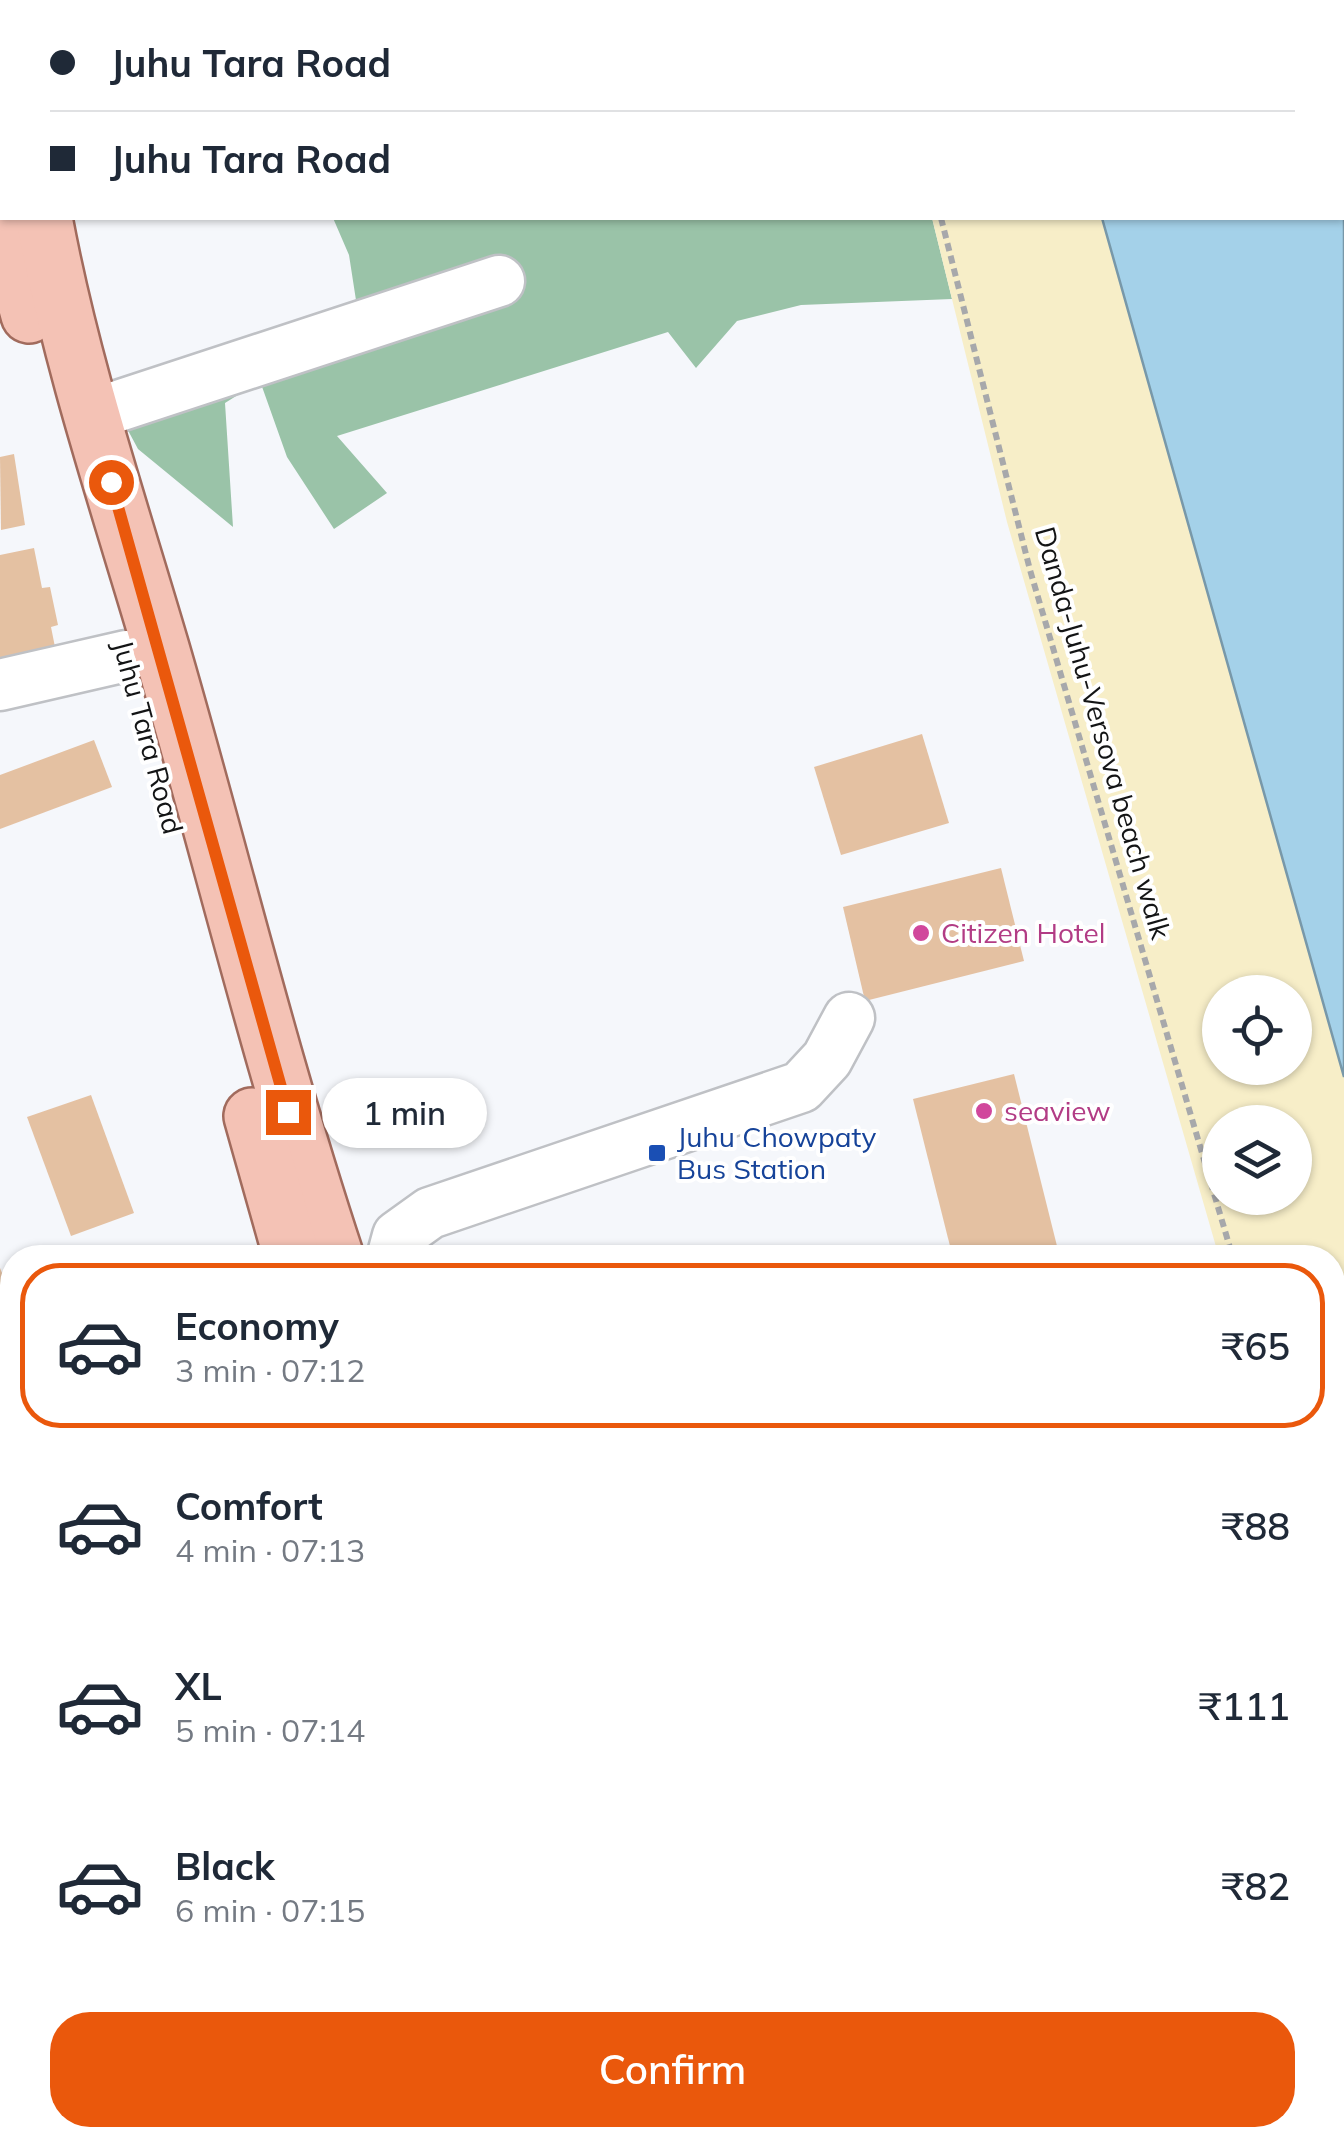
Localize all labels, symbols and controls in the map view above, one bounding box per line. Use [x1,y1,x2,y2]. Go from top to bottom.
text: Juhu Tara Road [110,39,391,87]
text: Juhu Tara Road [110,135,391,183]
route start [89,460,134,505]
street label: Danda-Juhu-Versova beach walk [1028,523,1179,944]
street label: Juhu Tara Road [106,636,191,838]
place label: Citizen Hotel [941,915,1105,950]
marker: Citizen Hotel [910,922,932,944]
map controls [1202,975,1312,1215]
button: locate [1202,975,1312,1085]
callout: 1 min [323,1077,488,1147]
route end [266,1090,311,1135]
text: 1 min [363,1093,446,1133]
place label: seaview [1004,1093,1111,1128]
marker: seaview [973,1100,995,1122]
button: layers [1202,1105,1312,1215]
place label: Juhu Chowpaty Bus Station [677,1119,876,1186]
marker: Juhu Chowpaty Bus Station [646,1142,668,1164]
icon: car [55,1301,145,1391]
text: Economy [175,1302,339,1350]
text: ₹65 [1222,1322,1290,1370]
text: 3 min · 07:12 [175,1350,365,1390]
icon: car [55,1481,145,1571]
text: Comfort [175,1482,323,1530]
text: ₹88 [1222,1502,1290,1550]
text: 4 min · 07:13 [175,1530,365,1570]
icon: car [55,1661,145,1751]
text: XL [175,1662,222,1710]
text: ₹111 [1199,1682,1290,1730]
text: 5 min · 07:14 [175,1710,365,1750]
icon: car [55,1841,145,1931]
text: Black [175,1842,275,1890]
text: ₹82 [1222,1862,1290,1910]
text: 6 min · 07:15 [175,1890,365,1930]
button: Confirm [50,2012,1295,2127]

